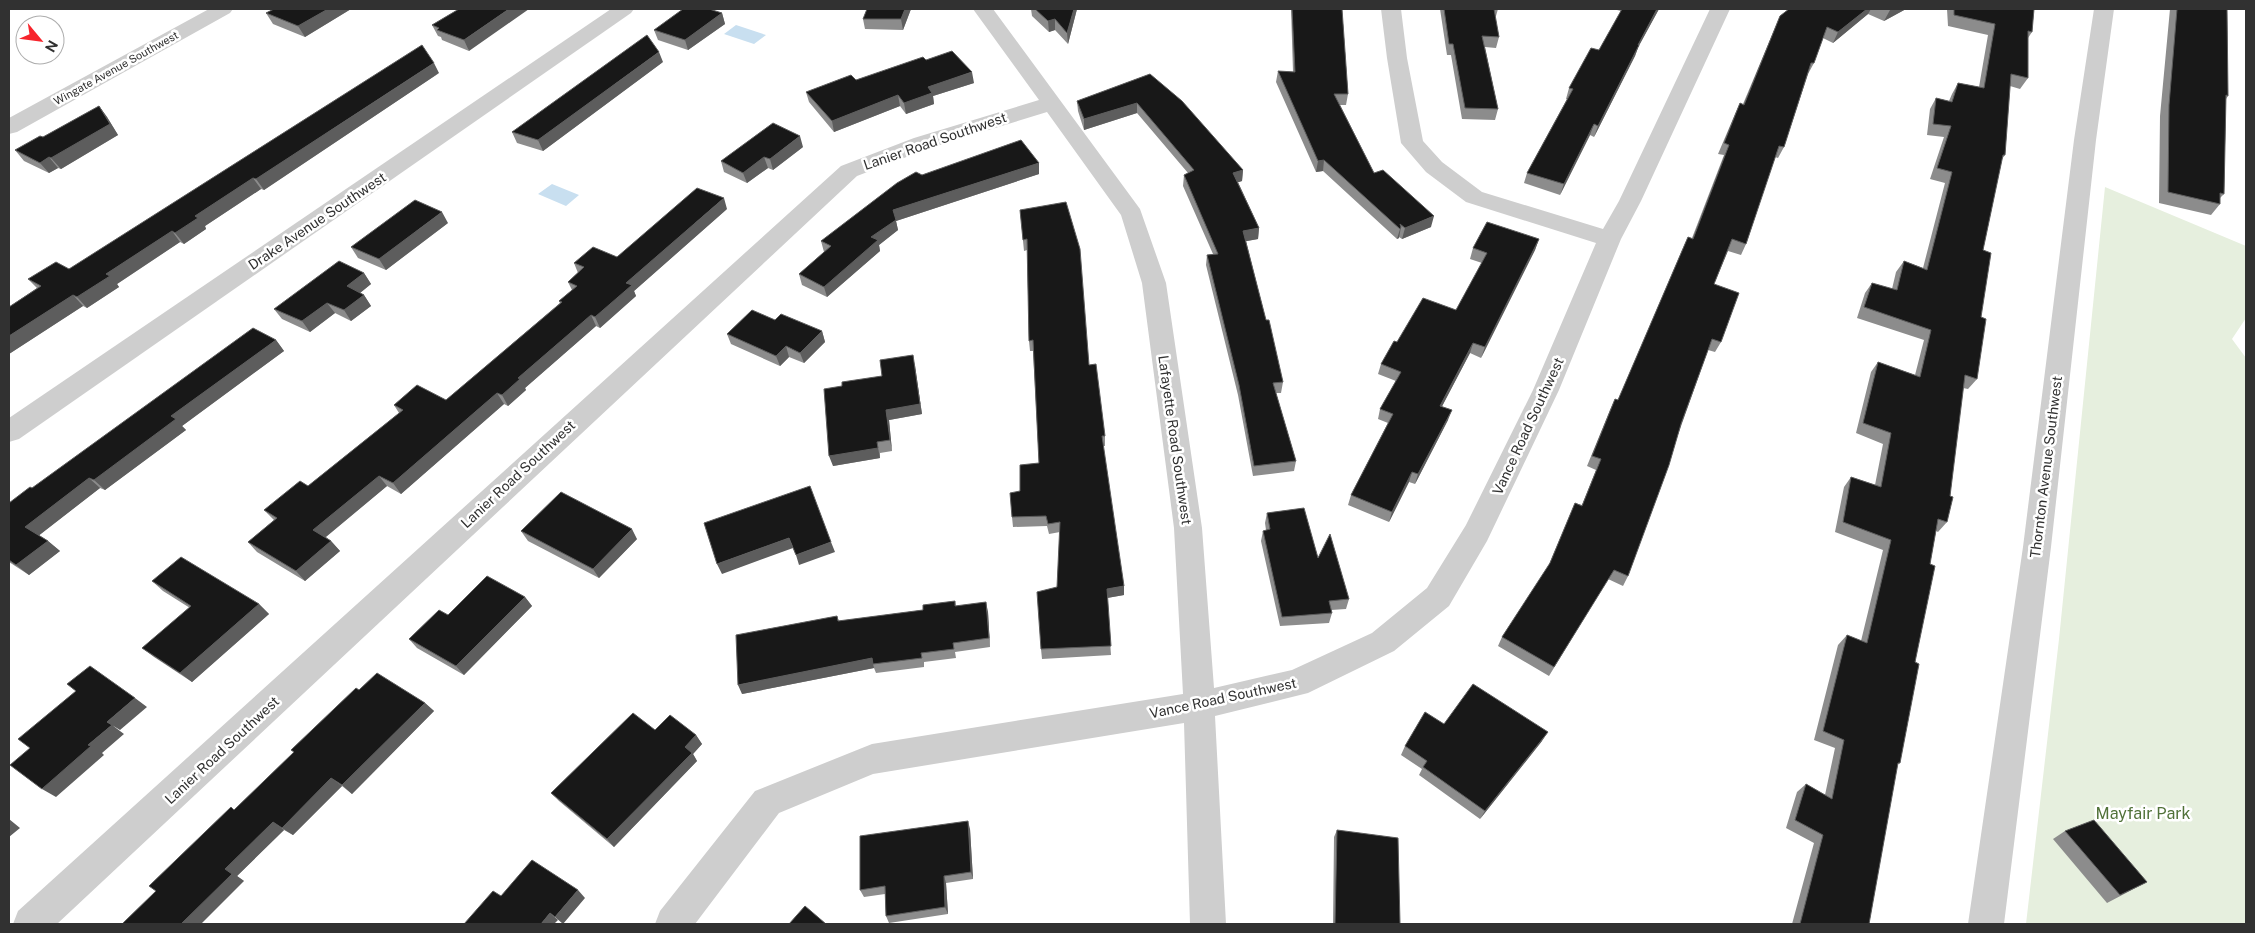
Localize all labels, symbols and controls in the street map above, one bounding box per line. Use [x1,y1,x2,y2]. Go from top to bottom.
north arrow [15,15,65,65]
street label: Wingate Avenue Southwest [52,29,180,107]
text: N [42,38,61,55]
street label: Lanier Road Southwest [861,109,1009,173]
street label: Drake Avenue Southwest [245,169,389,273]
street label: Lafayette Road Southwest [1155,354,1195,526]
street label: Vance Road Southwest [1489,355,1567,497]
street label: Thornton Avenue Southwest [2027,375,2065,559]
street label: Lanier Road Southwest [458,417,578,531]
street label: Vance Road Southwest [1148,675,1298,721]
street label: Lanier Road Southwest [162,693,282,807]
park label: Mayfair Park [2096,804,2190,823]

